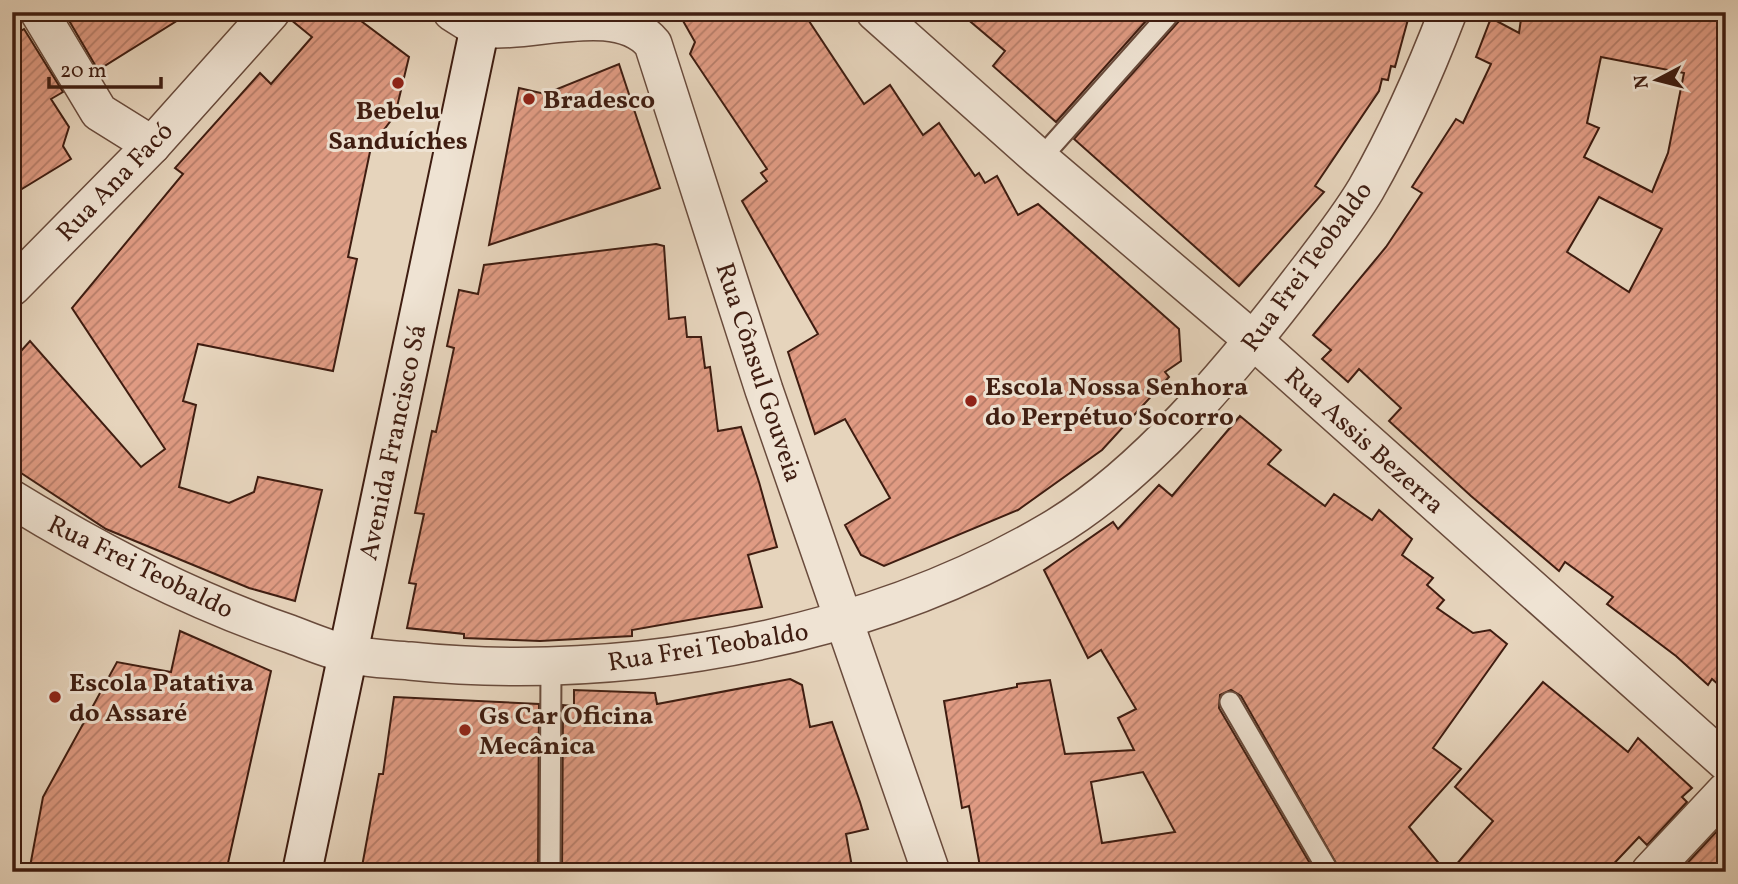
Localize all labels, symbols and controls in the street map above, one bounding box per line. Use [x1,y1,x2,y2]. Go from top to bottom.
scale bar [49,46,161,90]
north arrow [1622,46,1692,116]
text: 20 m [60,57,106,86]
text: N [1628,73,1656,90]
marker: Bebelu Sanduíches [390,75,406,91]
place label: Bradesco [543,83,655,119]
marker: Bradesco [521,91,537,107]
place label: Bebelu Sanduíches [328,94,468,160]
street label: Rua Ana Facó [49,114,182,250]
street label: Rua Frei Teobaldo [1234,175,1382,360]
street label: Rua Cônsul Gouveia [706,258,811,487]
street label: Avenida Francisco Sá [351,321,437,564]
street label: Rua Assis Bezerra [1276,360,1451,523]
place label: Escola Nossa Senhora do Perpétuo Socorro [985,370,1248,436]
marker: Escola Nossa Senhora do Perpétuo Socorro [963,393,979,409]
street label: Rua Frei Teobaldo [41,507,239,628]
street label: Rua Frei Teobaldo [605,614,811,682]
place label: Escola Patativa do Assaré [69,666,254,732]
marker: Escola Patativa do Assaré [47,689,63,705]
place label: Gs Car Oficina Mecânica [479,699,654,765]
marker: Gs Car Oficina Mecânica [457,722,473,738]

